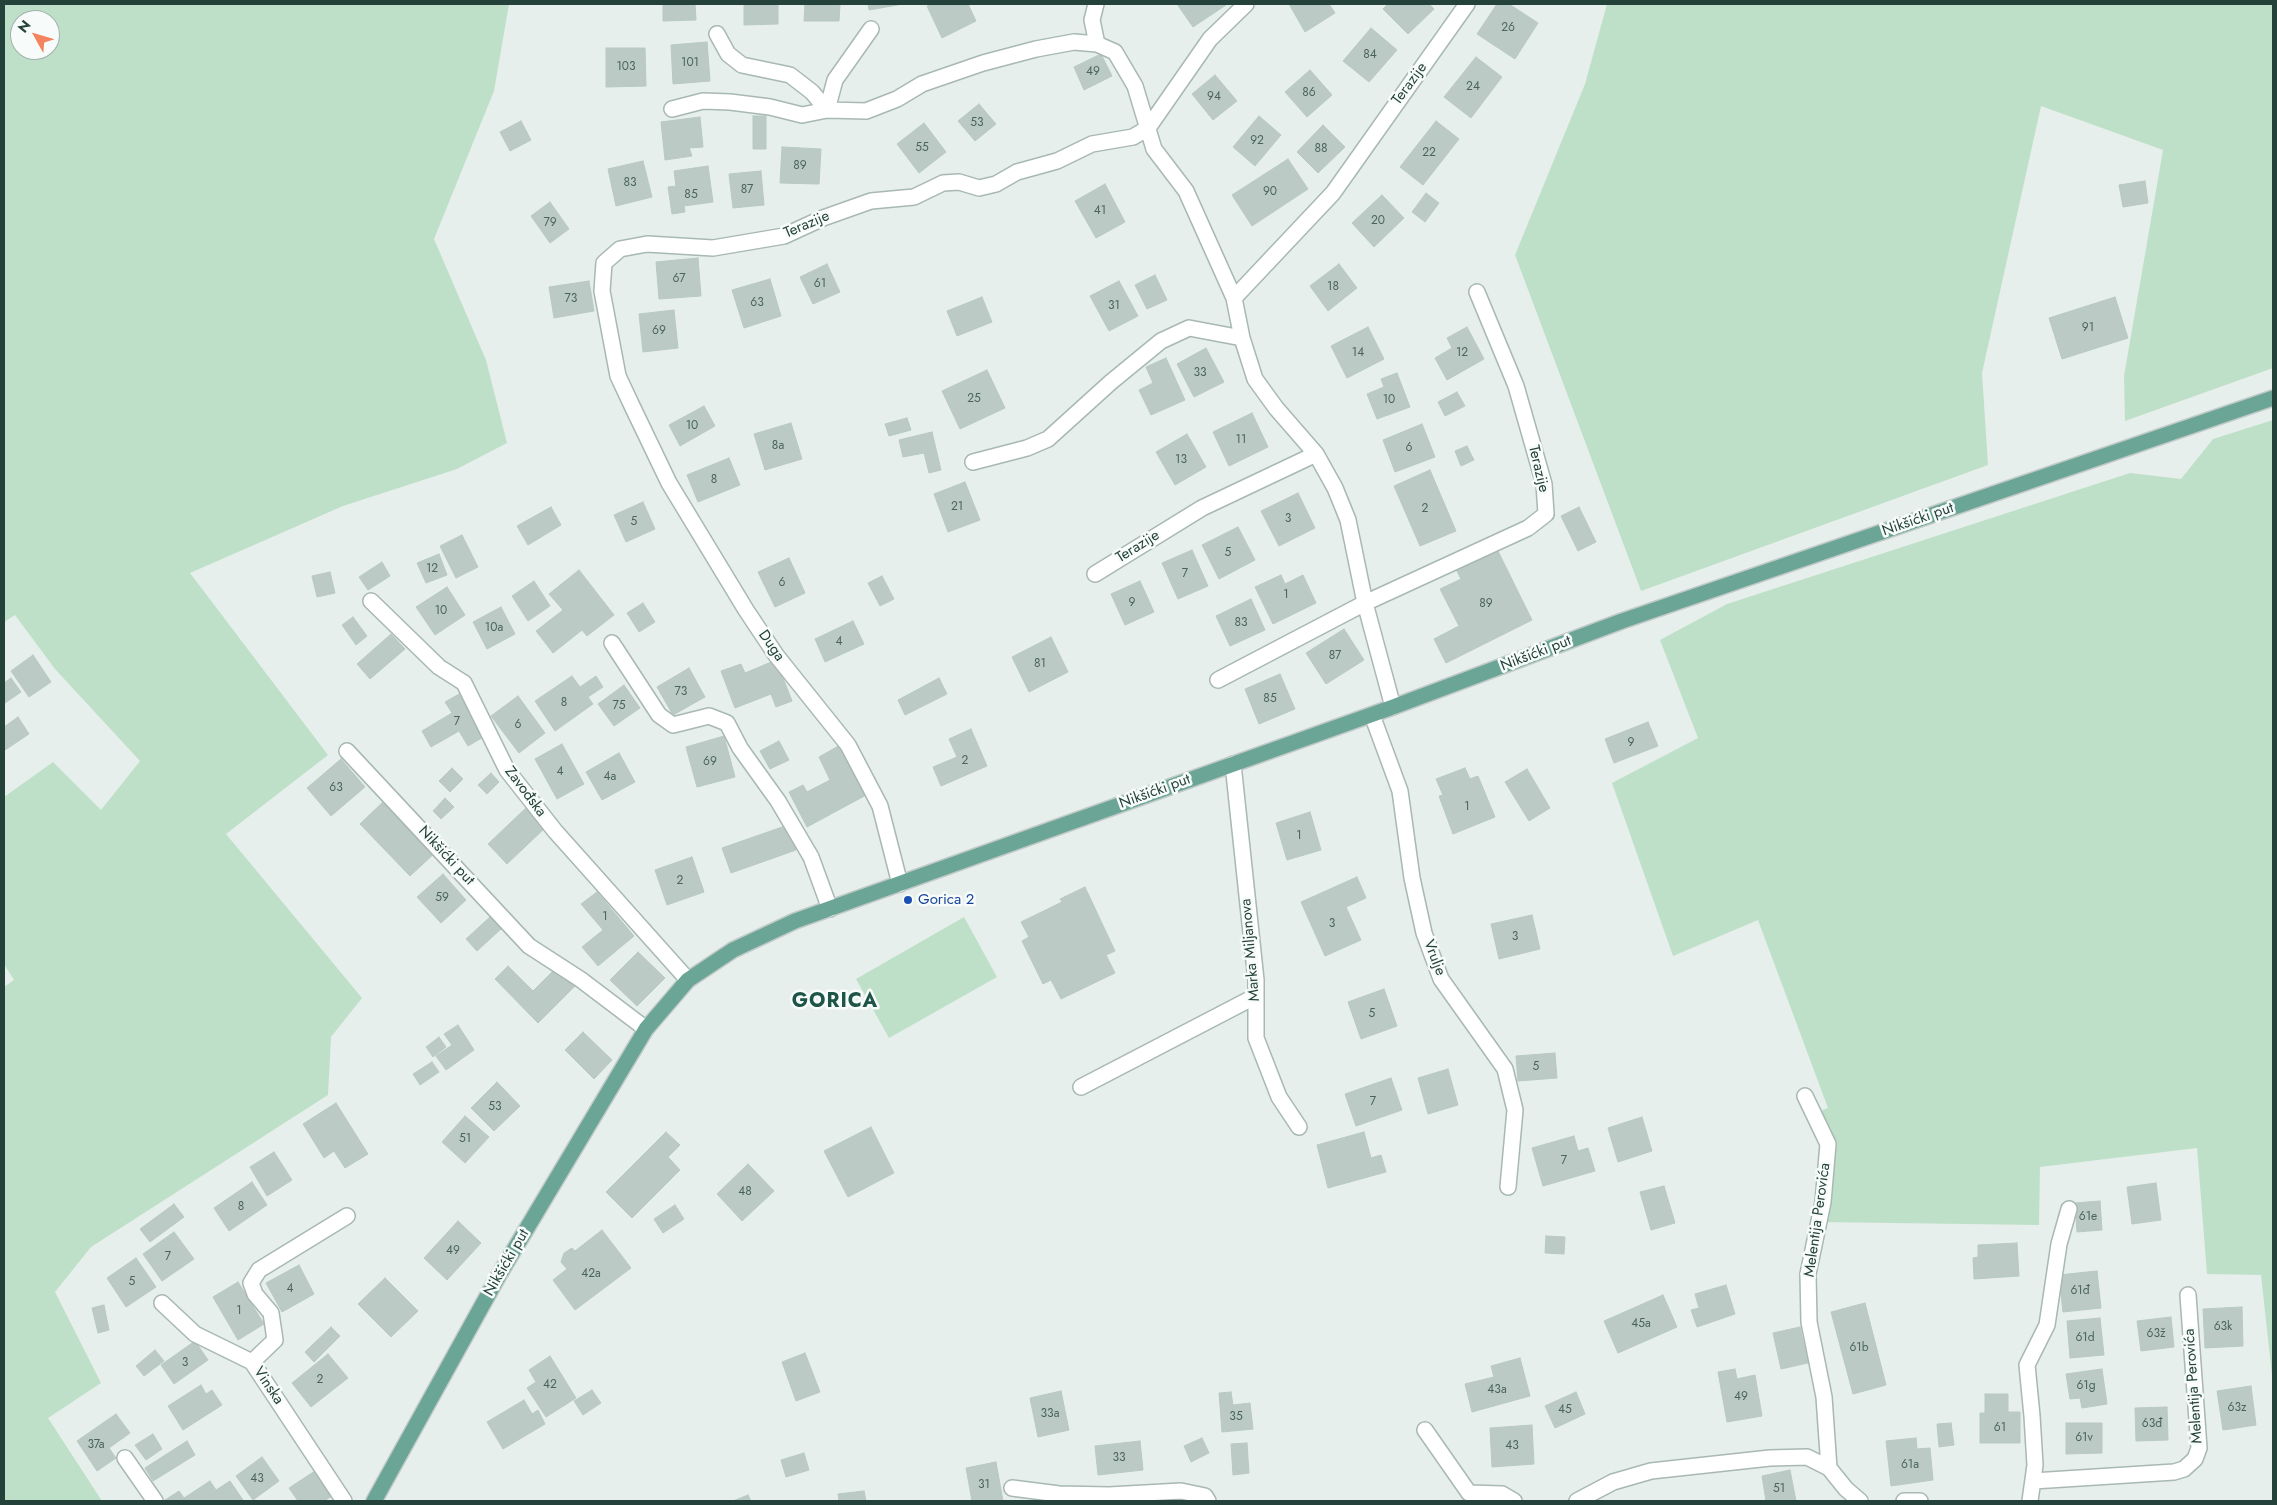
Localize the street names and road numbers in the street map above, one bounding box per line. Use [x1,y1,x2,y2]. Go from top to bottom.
street label: Terazije [1389,59,1431,109]
street label: Terazije [781,207,833,243]
street label: Terazije [1524,444,1552,494]
street label: Nikšićki put [1880,499,1956,541]
street label: Terazije [1113,527,1163,567]
street label: Duga [754,627,788,665]
street label: Nikšićki put [1498,632,1574,676]
street label: Zavođska [500,763,550,821]
street label: Nikšićki put [1117,771,1193,813]
street label: Nikšićki put [414,823,478,889]
street label: Marka Miljanova [1238,898,1264,1002]
street label: Vrulje [1419,938,1449,978]
street label: Melentija Perovića [1801,1162,1835,1278]
street label: Nikšićki put [481,1226,533,1300]
street label: Melentija Perovića [2181,1328,2207,1444]
street label: Vinska [249,1364,287,1408]

